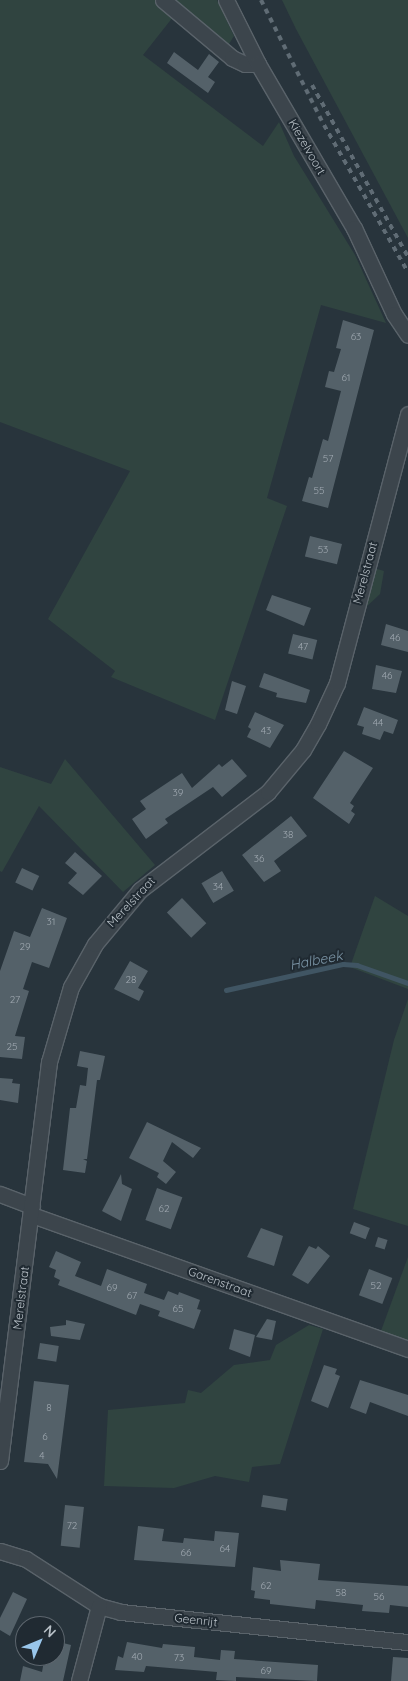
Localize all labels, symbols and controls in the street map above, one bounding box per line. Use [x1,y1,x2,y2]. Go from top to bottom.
street label: Kiezelvoort [285,117,329,177]
house number: 63 [351,331,361,343]
house number: 61 [341,372,351,384]
house number: 57 [323,453,333,465]
house number: 55 [314,485,324,497]
street label: Merelstraat [350,540,380,606]
house number: 53 [318,544,328,556]
house number: 46 [390,632,400,644]
house number: 47 [298,641,308,653]
house number: 46 [382,670,392,682]
house number: 44 [373,717,383,729]
house number: 43 [261,725,271,737]
house number: 39 [173,787,183,799]
house number: 38 [283,829,293,841]
house number: 36 [254,853,264,865]
street label: Merelstraat [104,874,158,930]
house number: 34 [213,881,223,893]
house number: 31 [47,916,55,928]
house number: 29 [19,941,31,953]
water label: Halbeek [288,947,344,973]
house number: 28 [126,974,136,986]
house number: 27 [10,994,20,1006]
house number: 25 [7,1041,17,1053]
house number: 62 [159,1203,169,1215]
street label: Garenstraat [186,1264,254,1300]
street label: Merelstraat [10,1266,32,1330]
house number: 52 [371,1280,381,1292]
house number: 69 [107,1282,117,1294]
house number: 67 [127,1290,137,1302]
house number: 65 [173,1303,183,1315]
house number: 8 [46,1402,52,1414]
house number: 6 [42,1431,48,1443]
house number: 4 [39,1450,45,1462]
house number: 72 [67,1520,77,1532]
house number: 64 [220,1543,230,1555]
house number: 66 [181,1547,191,1559]
house number: 62 [261,1580,271,1592]
house number: 58 [336,1587,346,1599]
house number: 56 [374,1591,384,1603]
street label: Geenrijt [174,1611,218,1629]
north arrow [15,1616,65,1666]
text: N [40,1621,60,1641]
house number: 40 [131,1651,143,1663]
house number: 73 [174,1652,184,1664]
house number: 69 [261,1665,271,1677]

